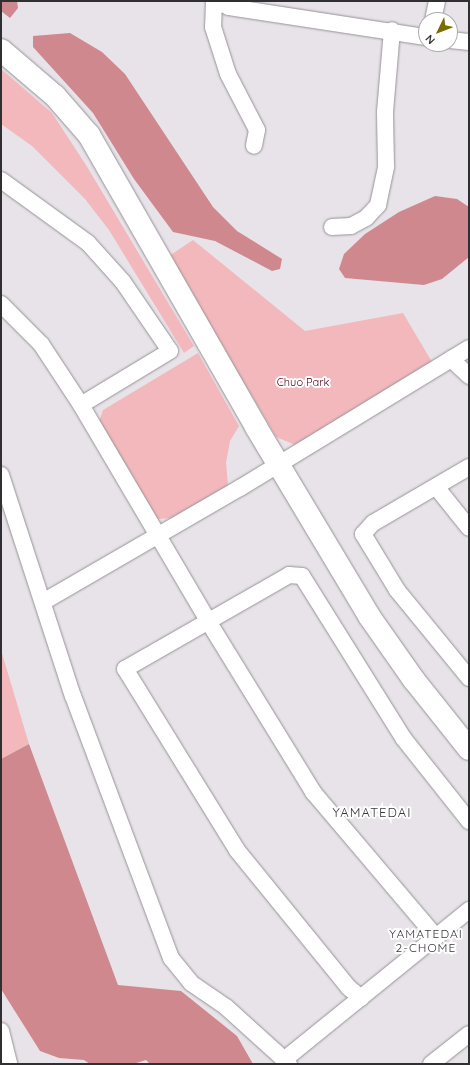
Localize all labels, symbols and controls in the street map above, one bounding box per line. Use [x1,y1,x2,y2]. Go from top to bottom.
north arrow [418,12,458,52]
text: N [422,32,438,47]
park label: Chuo Park [277,375,329,389]
district label: YAMATEDAI [333,804,411,820]
district label: YAMATEDAI 2-CHOME [389,927,463,955]

